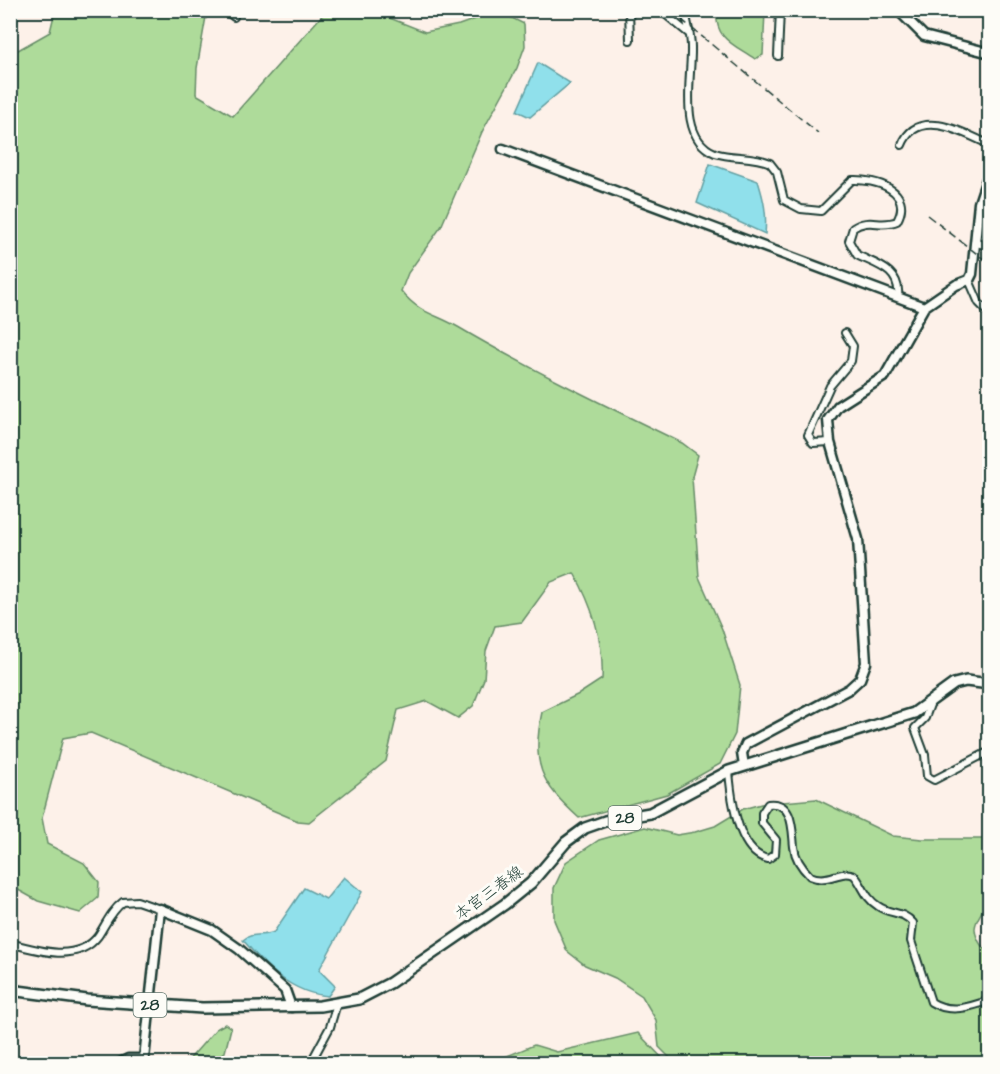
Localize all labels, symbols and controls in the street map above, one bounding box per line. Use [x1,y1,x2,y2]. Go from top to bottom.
road number: 28 [608,806,642,830]
street label: 本宮三春線 [450,861,528,925]
road number: 28 [134,993,166,1017]

